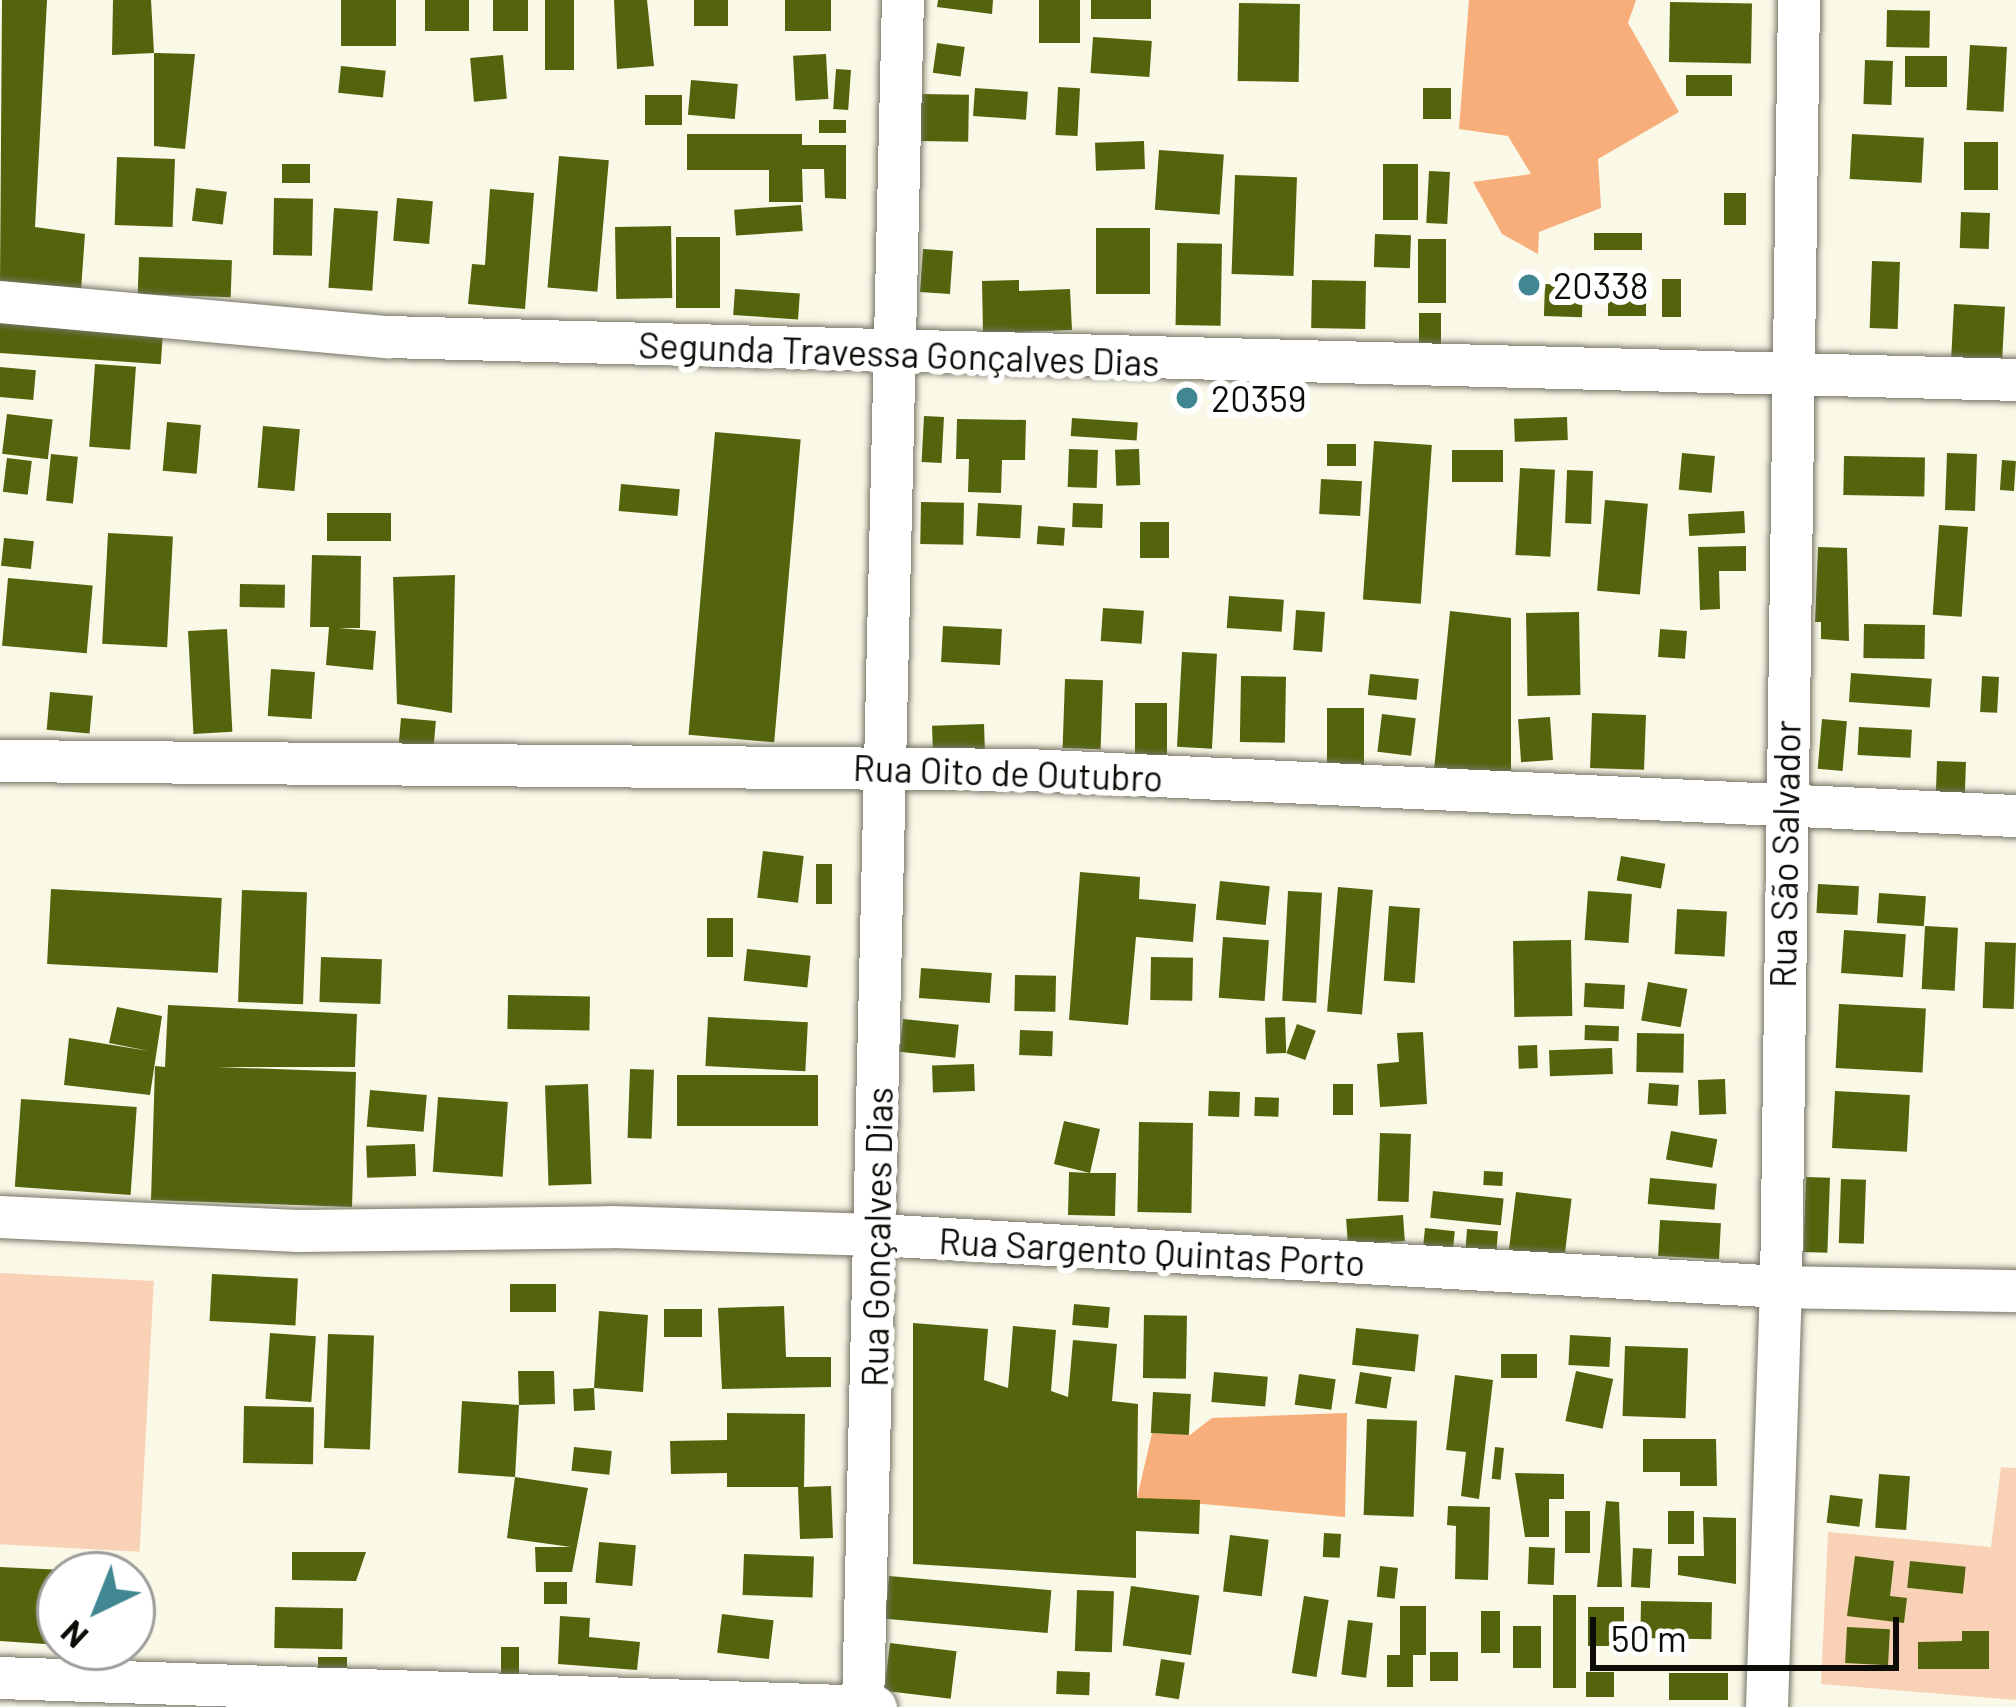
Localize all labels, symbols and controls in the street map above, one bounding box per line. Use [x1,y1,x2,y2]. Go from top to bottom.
place label: 20338 [1553,263,1648,307]
marker: 20338 [1516,272,1542,298]
street label: Segunda Travessa Gonçalves Dias [638,322,1160,384]
place label: 20359 [1211,376,1306,420]
marker: 20359 [1174,385,1200,411]
street label: Rua São Salvador [1760,720,1808,988]
street label: Rua Oito de Outubro [852,745,1164,799]
street label: Rua Gonçalves Dias [852,1087,900,1387]
street label: Rua Sargento Quintas Porto [938,1218,1366,1284]
north arrow [36,1551,156,1671]
scale bar [1596,1593,1905,1667]
text: N [52,1613,95,1657]
text: 50 m [1611,1616,1687,1659]

